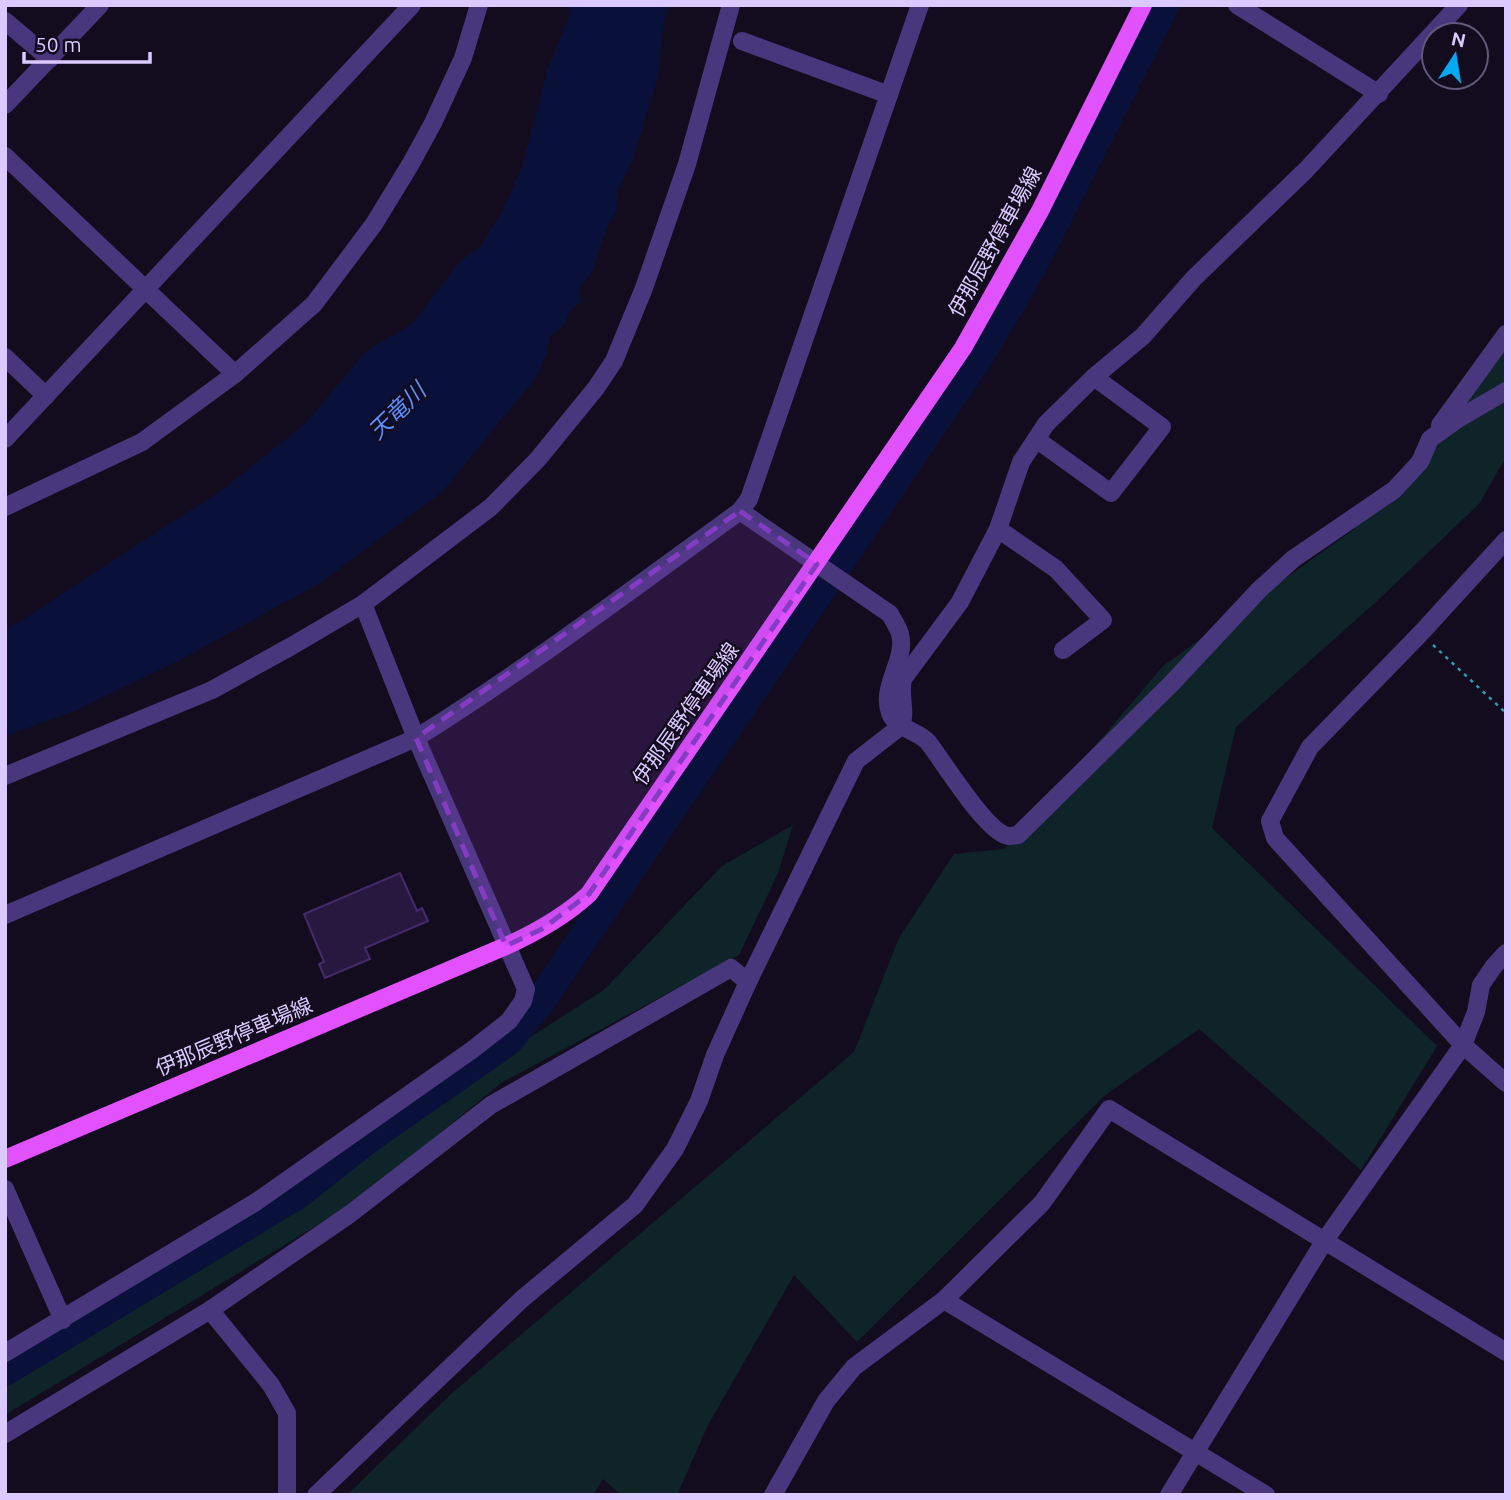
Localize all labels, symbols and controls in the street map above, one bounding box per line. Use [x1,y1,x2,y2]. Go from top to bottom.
scale bar [24,21,150,65]
north arrow [1420,21,1490,91]
text: N [1449,27,1468,52]
text: 50 m [35,32,82,56]
street label: 伊那辰野停車場線 [943,162,1045,321]
water label: 天竜川 [363,376,432,444]
street label: 伊那辰野停車場線 [627,638,743,789]
street label: 伊那辰野停車場線 [152,992,316,1080]

